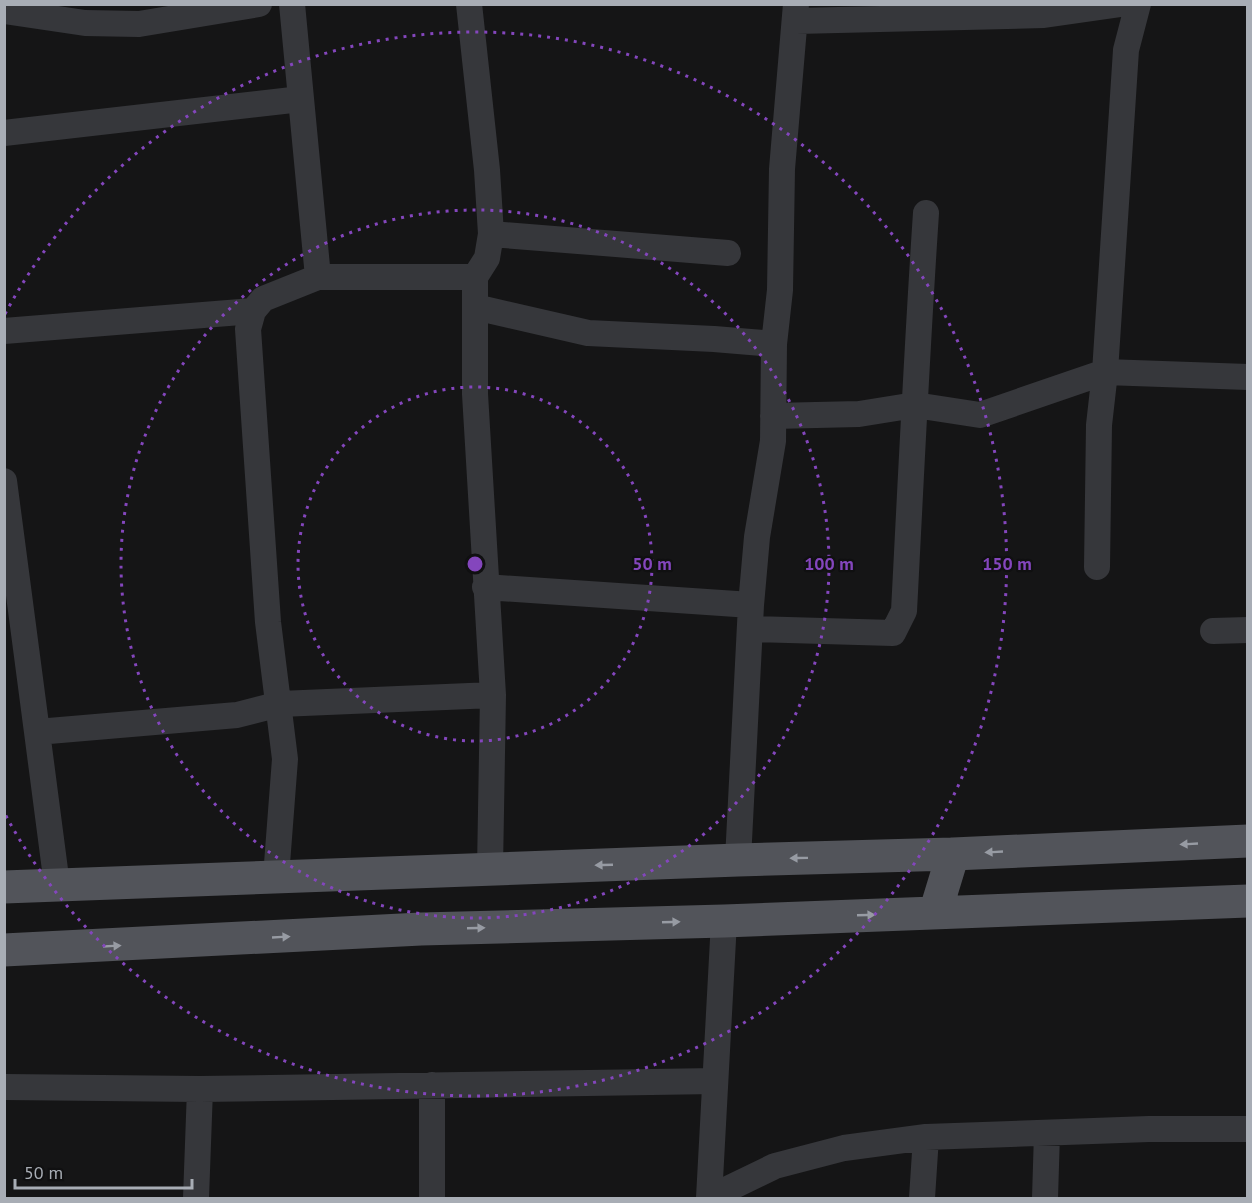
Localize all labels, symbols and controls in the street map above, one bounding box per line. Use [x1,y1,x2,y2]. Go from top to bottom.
text: 50 m [632,552,672,575]
text: 100 m [804,552,854,575]
text: 150 m [982,552,1032,575]
centre of rings [465,554,485,574]
one-way arrow [1180,839,1199,848]
one-way arrow [985,848,1004,857]
one-way arrow [790,854,809,863]
one-way arrow [595,860,614,869]
one-way arrow [856,911,875,920]
one-way arrow [661,918,680,927]
one-way arrow [466,923,485,932]
one-way arrow [272,932,291,941]
one-way arrow [102,941,121,950]
scale bar [15,1152,192,1190]
text: 50 m [24,1161,63,1184]

